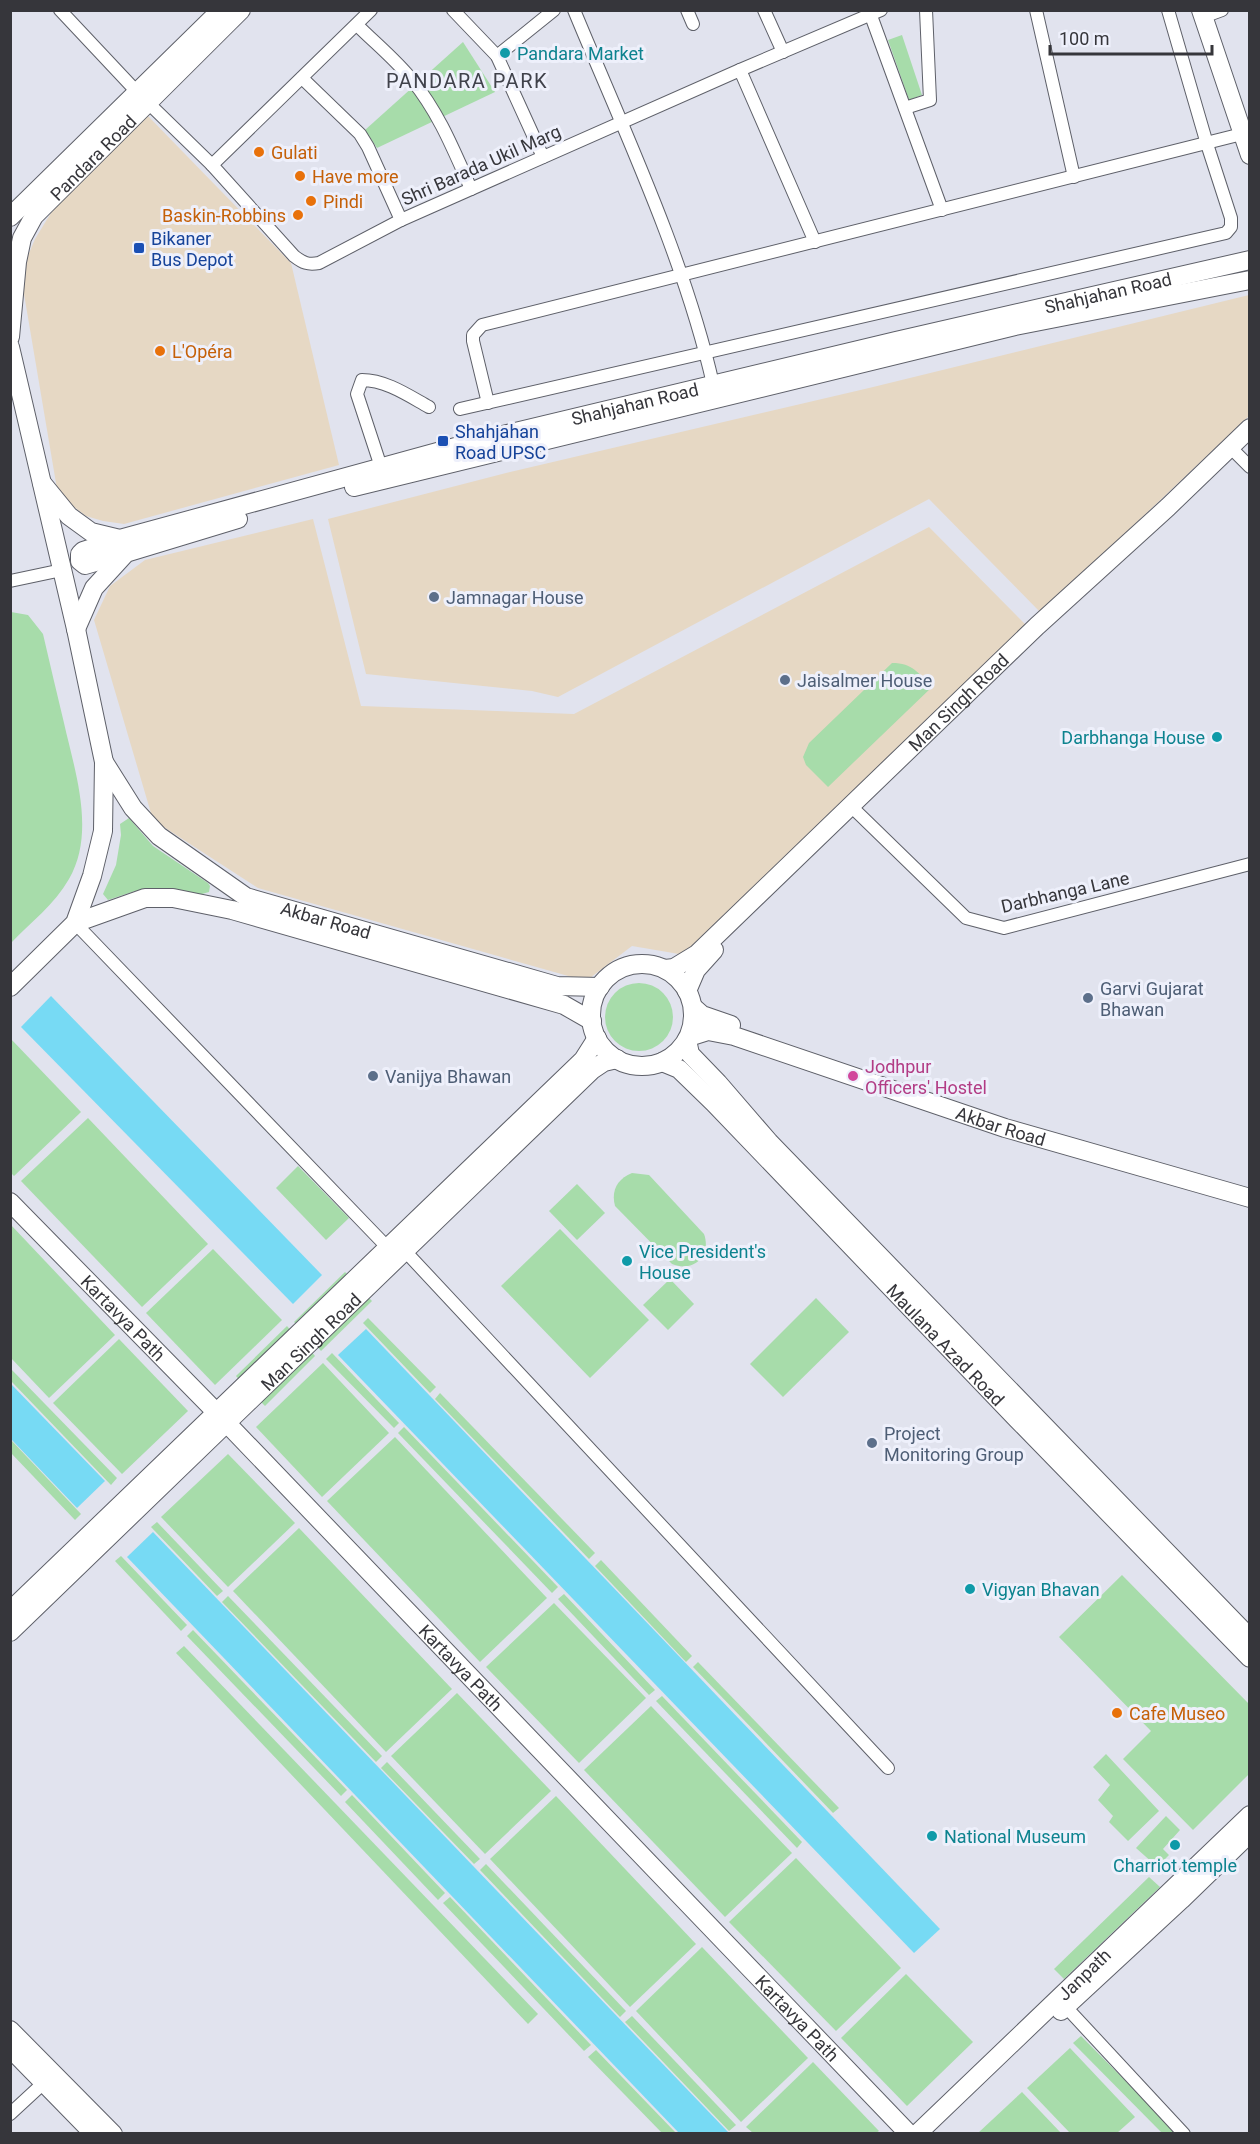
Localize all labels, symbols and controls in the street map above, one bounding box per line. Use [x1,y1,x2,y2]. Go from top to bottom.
scale bar [1050,18,1212,56]
text: 100 m [1059,28,1110,49]
place label: Pandara Market [517,43,644,64]
marker: Pandara Market [498,46,512,60]
district label: PANDARA PARK [386,69,548,93]
street label: Pandara Road [46,110,140,204]
street label: Shri Barada Ukil Marg [398,120,564,210]
place label: Gulati [271,142,318,163]
marker: Gulati [252,145,266,159]
place label: Have more [312,166,399,187]
marker: Have more [293,169,307,183]
place label: Pindi [323,191,363,212]
marker: Pindi [304,194,318,208]
place label: Baskin-Robbins [162,205,286,226]
marker: Baskin-Robbins [291,208,305,222]
place label: Bikaner Bus Depot [151,228,234,270]
marker: Bikaner Bus Depot [132,241,146,255]
street label: Shahjahan Road [1042,268,1174,317]
place label: L'Opéra [172,341,232,362]
marker: L'Opéra [153,344,167,358]
street label: Shahjahan Road [569,378,700,429]
place label: Shahjahan Road UPSC [455,421,546,463]
marker: Shahjahan Road UPSC [436,434,450,448]
place label: Jamnagar House [446,587,584,608]
marker: Jamnagar House [427,590,441,604]
street label: Man Singh Road [904,649,1013,755]
place label: Jaisalmer House [797,670,932,691]
marker: Jaisalmer House [778,673,792,687]
place label: Darbhanga House [1061,727,1205,748]
marker: Darbhanga House [1210,730,1224,744]
street label: Darbhanga Lane [999,867,1131,917]
street label: Akbar Road [279,897,373,943]
place label: Garvi Gujarat Bhawan [1100,978,1204,1020]
marker: Garvi Gujarat Bhawan [1081,991,1095,1005]
place label: Jodhpur Officers' Hostel [865,1056,987,1098]
place label: Vanijya Bhawan [385,1066,511,1087]
marker: Vanijya Bhawan [366,1069,380,1083]
marker: Jodhpur Officers' Hostel [846,1069,860,1083]
street label: Akbar Road [953,1102,1048,1150]
place label: Vice President's House [639,1241,766,1283]
marker: Vice President's House [620,1254,634,1268]
street label: Kartavya Path [77,1271,170,1365]
street label: Maulana Azad Road [883,1280,1009,1410]
street label: Man Singh Road [256,1289,365,1395]
place label: Project Monitoring Group [884,1423,1024,1465]
marker: Project Monitoring Group [865,1436,879,1450]
place label: Vigyan Bhavan [982,1579,1100,1600]
marker: Vigyan Bhavan [963,1582,977,1596]
street label: Kartavya Path [415,1620,507,1715]
place label: Cafe Museo [1129,1703,1225,1724]
marker: Cafe Museo [1110,1706,1124,1720]
place label: National Museum [944,1826,1086,1847]
marker: National Museum [925,1829,939,1843]
marker: Charriot temple [1168,1838,1182,1852]
place label: Charriot temple [1113,1855,1237,1876]
street label: Janpath [1053,1944,1115,2004]
street label: Kartavya Path [751,1970,844,2065]

